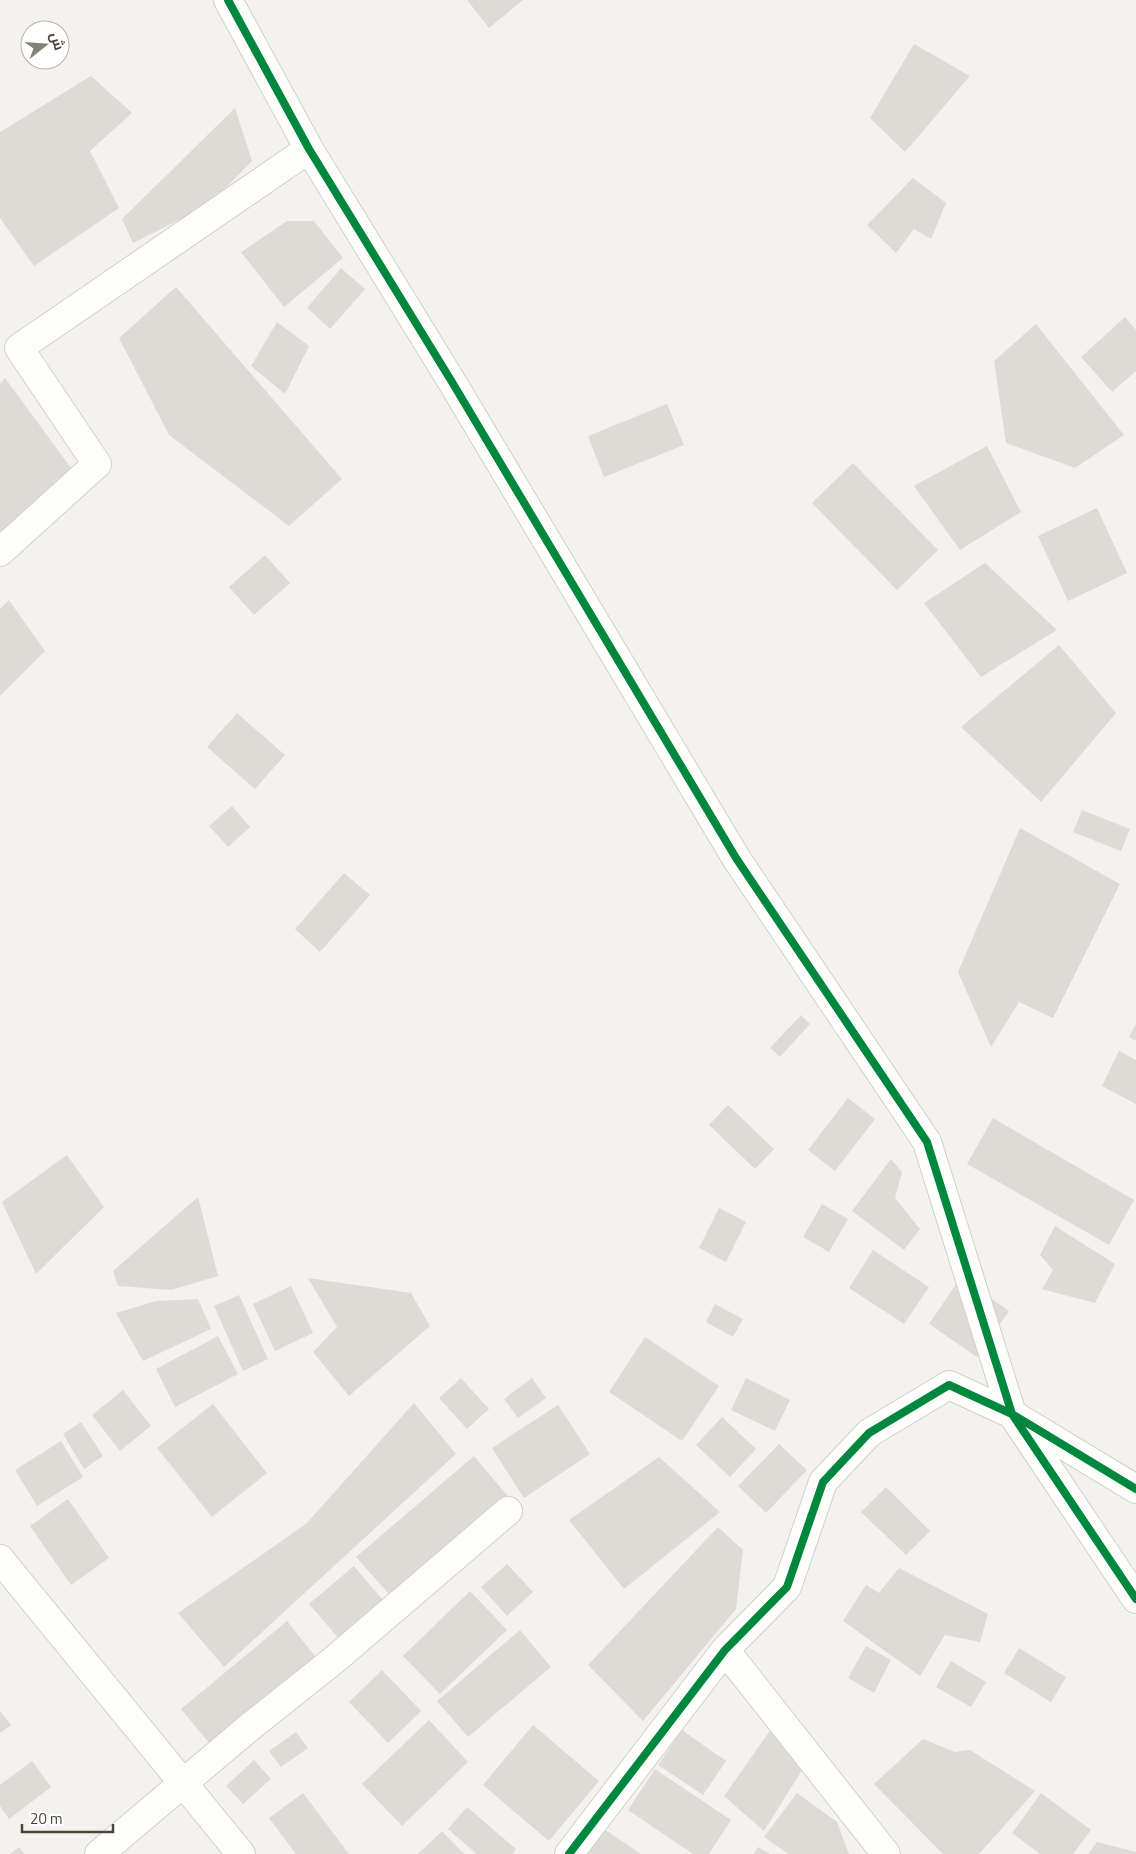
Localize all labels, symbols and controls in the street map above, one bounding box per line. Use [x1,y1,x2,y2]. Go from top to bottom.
north arrow [20,20,70,70]
text: ش [45,29,71,53]
scale bar [22,1802,114,1834]
text: 20 m [30,1807,63,1830]

